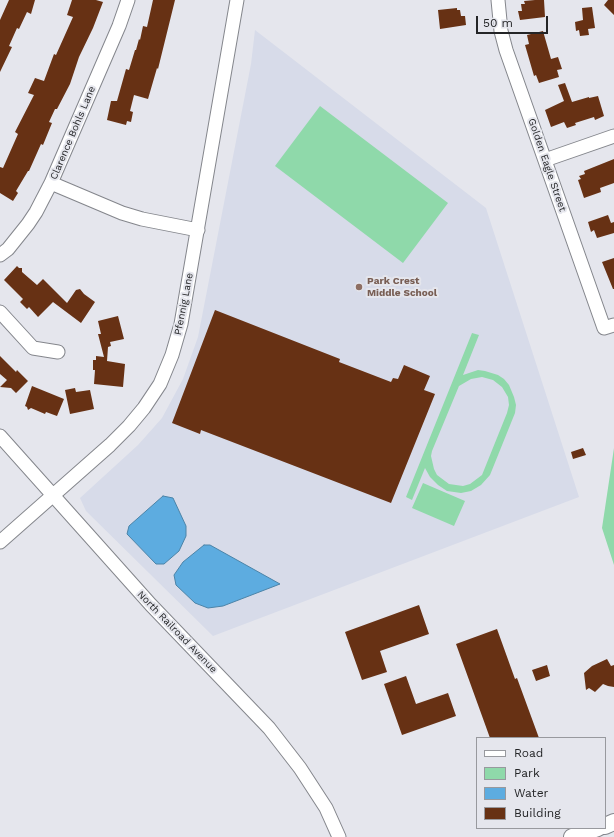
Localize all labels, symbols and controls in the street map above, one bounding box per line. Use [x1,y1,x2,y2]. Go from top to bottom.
scale bar [478,8,550,34]
text: 50 m [483,16,513,30]
street label: Clarence Bohls Lane [48,84,98,182]
street label: Golden Eagle Street [525,117,569,213]
street label: Pfennig Lane [172,272,196,336]
place label: Park Crest Middle School [367,275,437,298]
marker: Park Crest Middle School [354,282,364,292]
street label: North Railroad Avenue [135,588,219,676]
legend [476,737,606,829]
text: Road [514,746,543,760]
text: Park [514,766,540,780]
text: Water [514,786,548,800]
text: Building [514,806,561,820]

